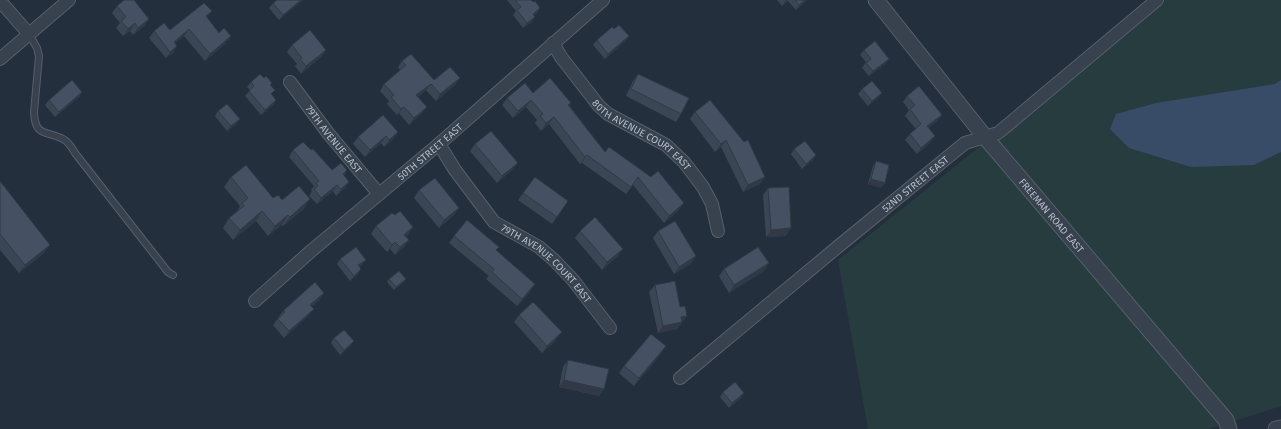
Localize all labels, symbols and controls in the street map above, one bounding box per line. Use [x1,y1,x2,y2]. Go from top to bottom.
street label: 80TH AVENUE COURT EAST [589,97,693,173]
street label: 79TH AVENUE EAST [302,103,365,177]
street label: 50TH STREET EAST [395,121,466,183]
street label: 52ND STREET EAST [880,153,952,215]
street label: FREEMAN ROAD EAST [1016,176,1087,256]
street label: 79TH AVENUE COURT EAST [499,222,594,306]

